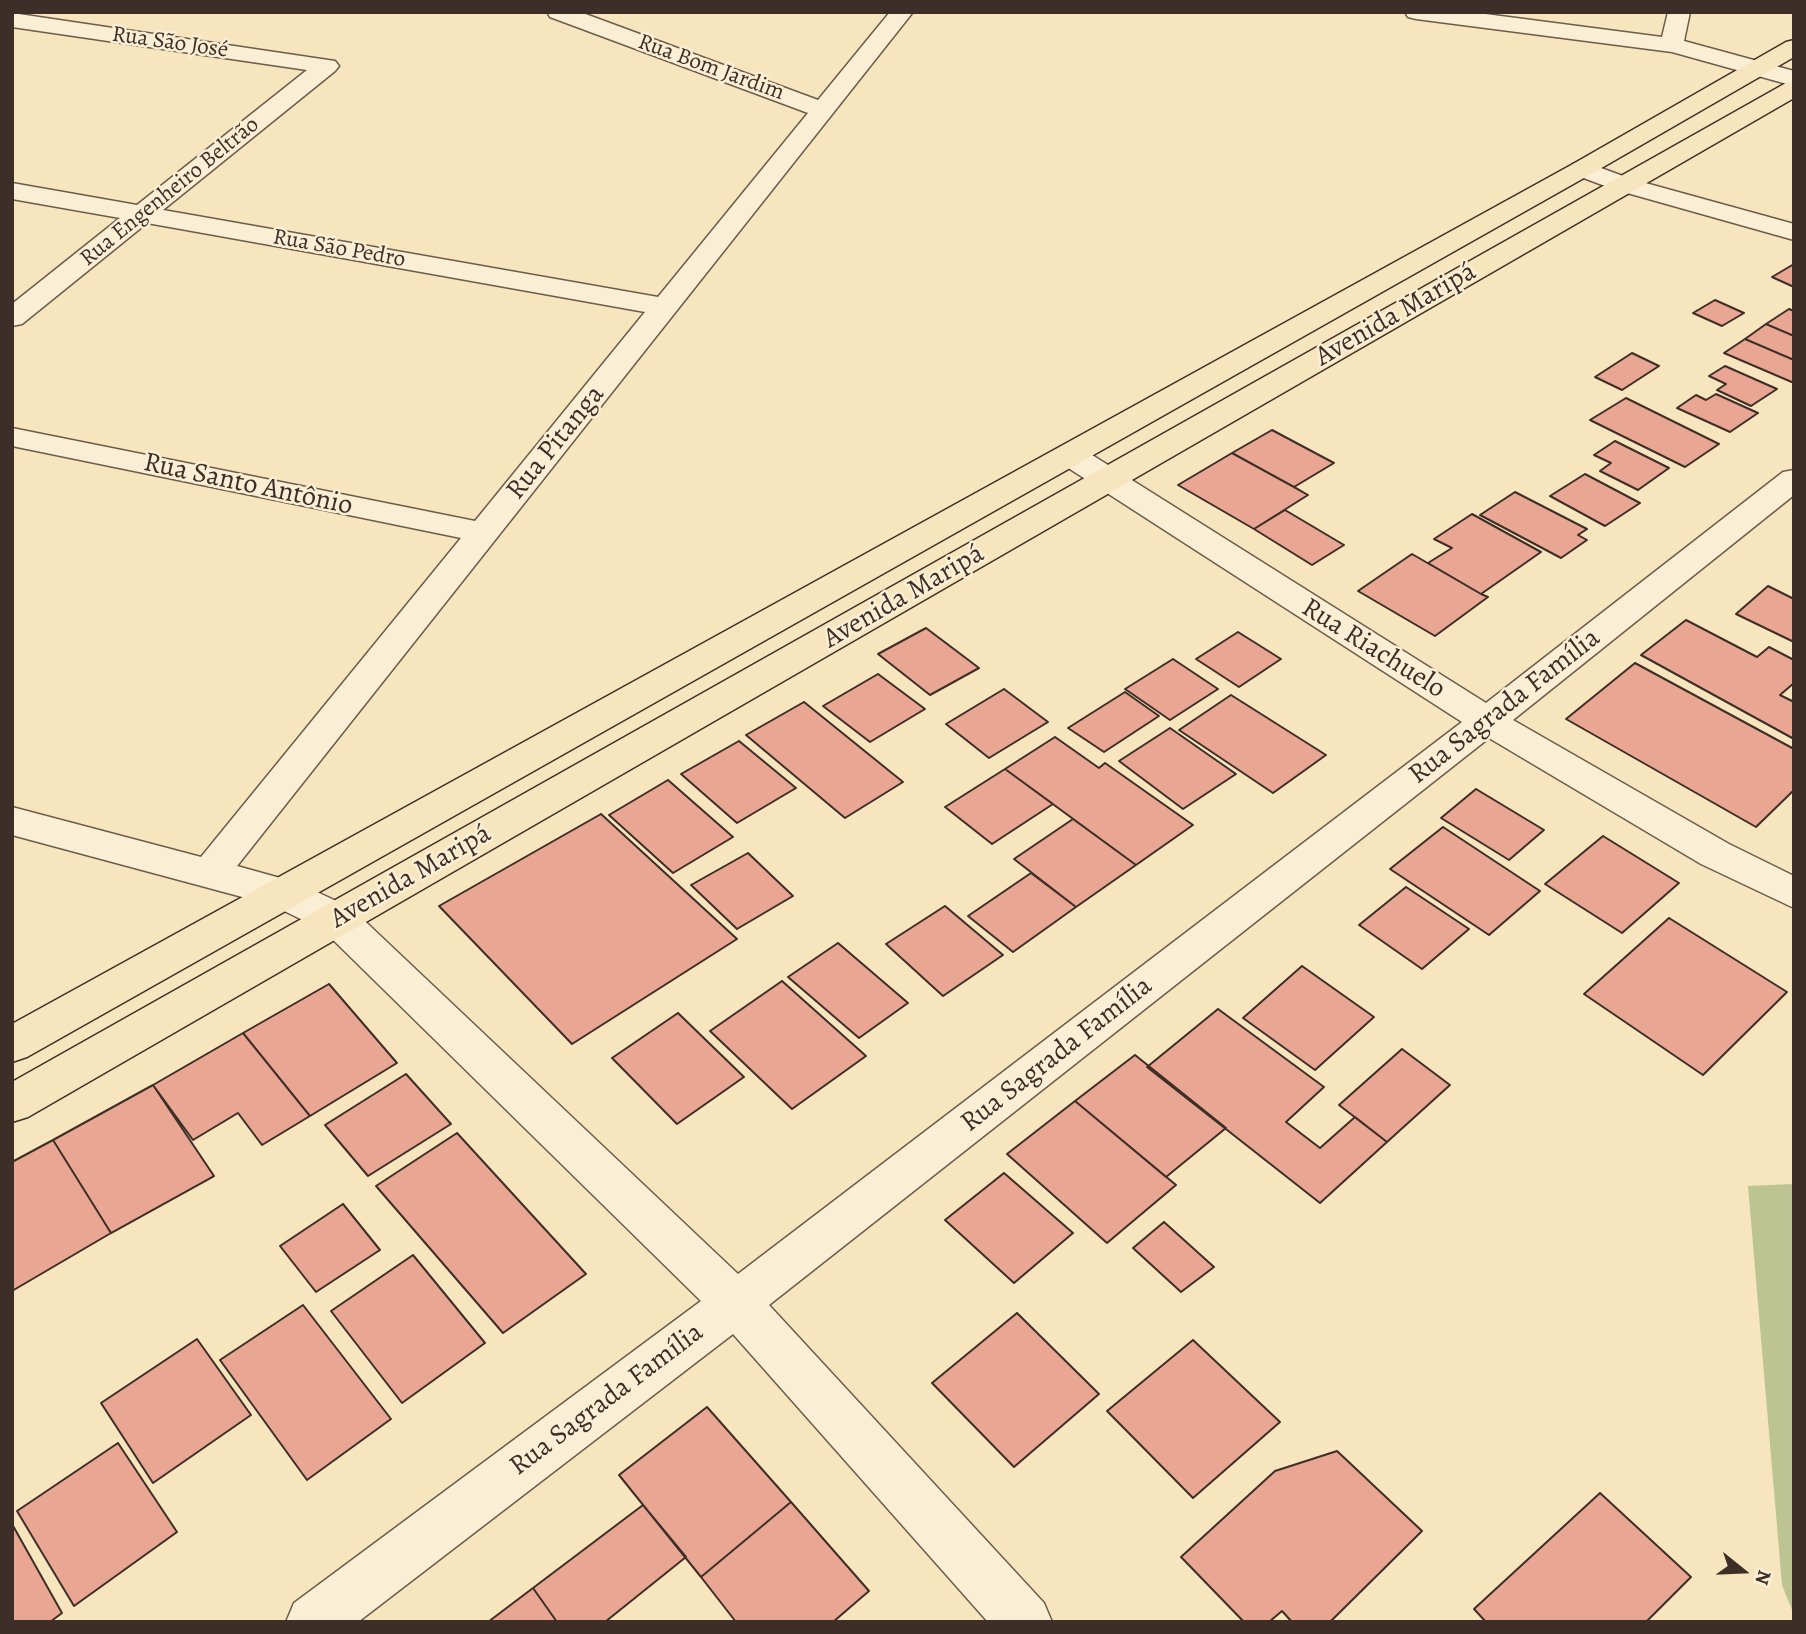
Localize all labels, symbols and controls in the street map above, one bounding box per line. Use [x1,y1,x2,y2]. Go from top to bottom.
street label: Rua São José [110,21,230,65]
street label: Rua Bom Jardim [634,29,788,107]
street label: Rua Engenheiro Beltrão [75,111,265,273]
street label: Rua São Pedro [271,224,407,274]
street label: Avenida Maripá [1310,255,1482,375]
street label: Rua Pitanga [500,379,612,507]
street label: Rua Santo Antônio [140,446,356,524]
street label: Avenida Maripá [818,537,990,657]
street label: Rua Riachuelo [1295,592,1451,706]
street label: Rua Sagrada Família [1403,622,1607,792]
street label: Avenida Maripá [325,817,497,937]
street label: Rua Sagrada Família [955,970,1159,1140]
street label: Rua Sagrada Família [504,1316,710,1484]
north arrow [1708,1536,1778,1606]
text: N [1748,1567,1777,1588]

